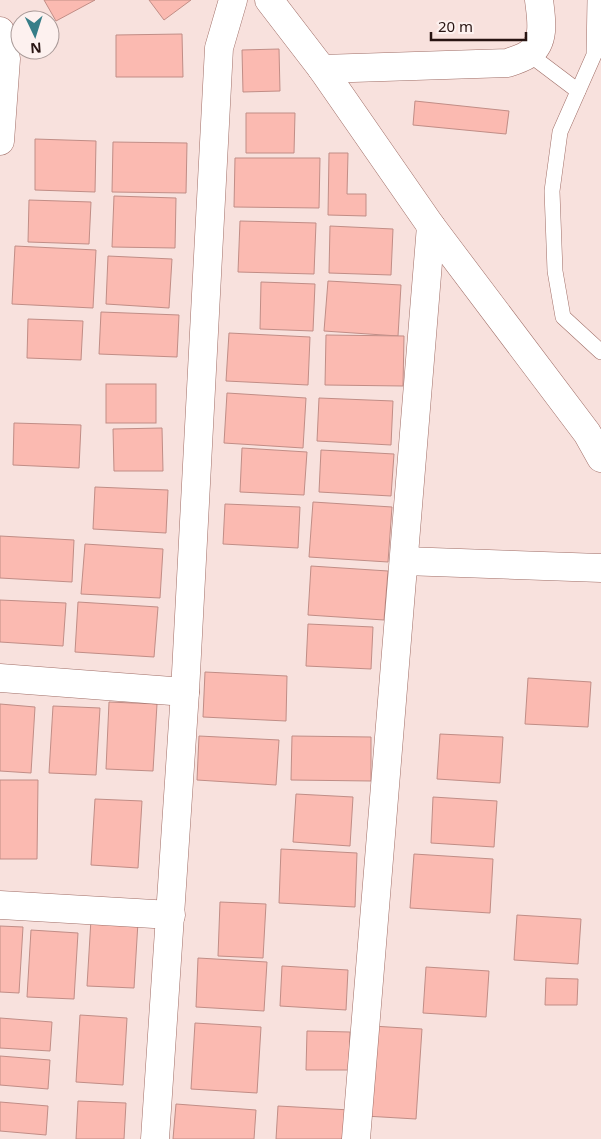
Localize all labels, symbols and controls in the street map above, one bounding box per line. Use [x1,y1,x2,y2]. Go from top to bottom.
north arrow [10,10,60,60]
scale bar [431,10,526,42]
text: 20 m [438,16,473,36]
text: N [30,39,42,58]

